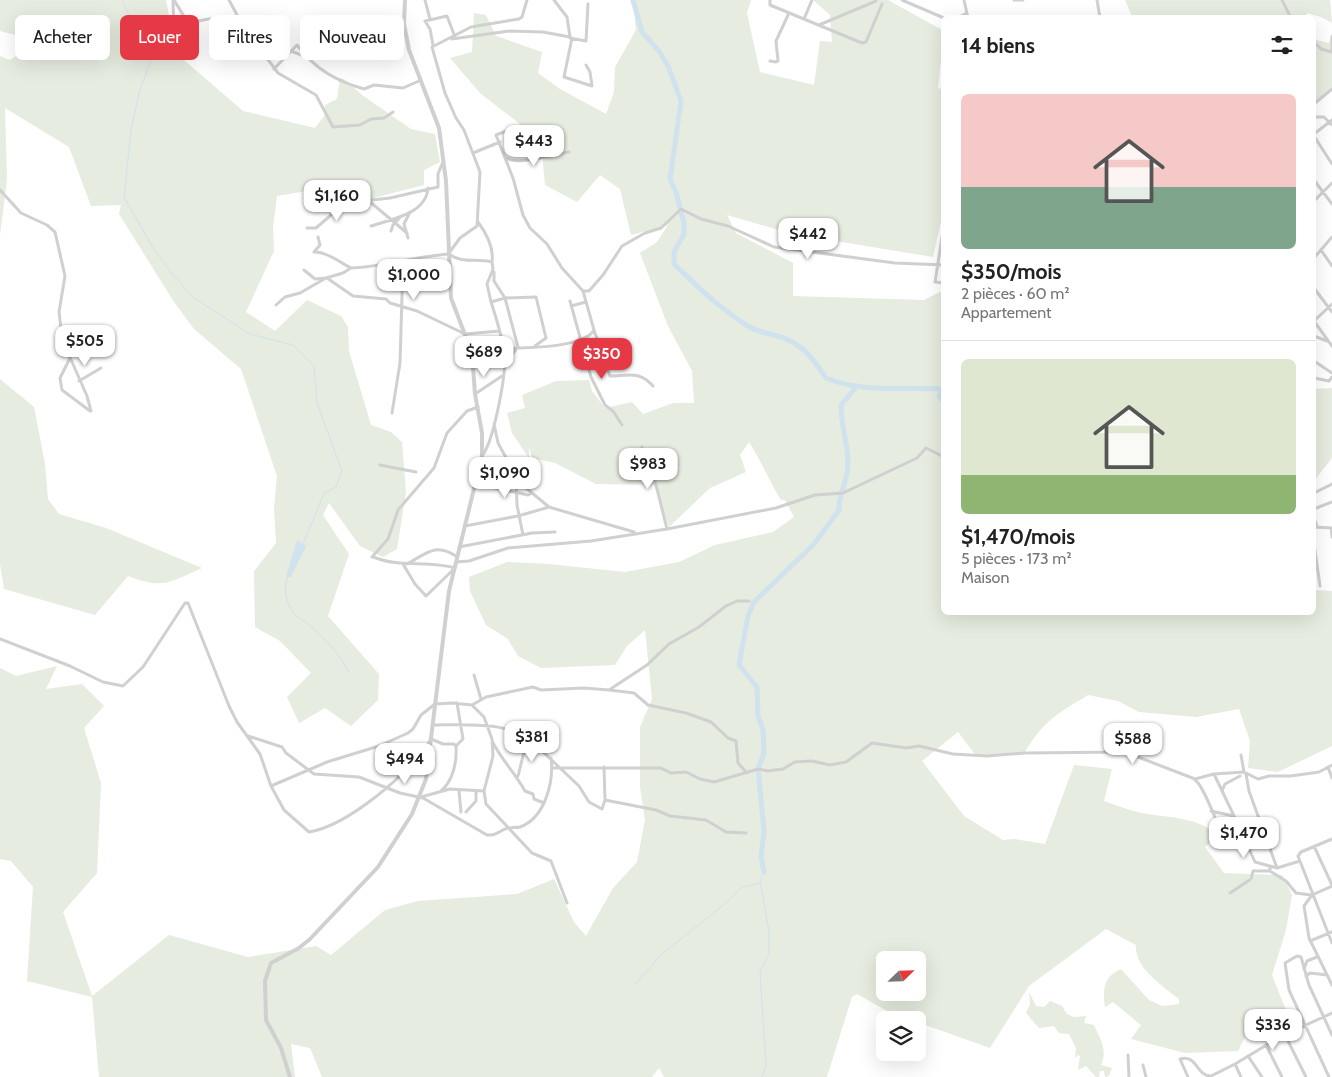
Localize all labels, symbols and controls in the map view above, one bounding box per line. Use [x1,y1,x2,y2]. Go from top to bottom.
chip: Acheter [15,15,110,60]
chip: Louer [120,15,199,60]
chip: Filtres [209,15,290,60]
chip: Nouveau [300,15,404,60]
icon: filters [1268,31,1296,59]
text: 14 biens [961,33,1035,58]
pin: $443 [504,124,564,167]
icon: home [1084,126,1174,216]
text: $443 [515,131,553,150]
pin: $1,160 [296,180,378,222]
text: $1,160 [315,186,359,205]
pin: $442 [778,218,838,260]
text: $442 [789,224,827,243]
pin: $1,000 [373,258,455,301]
text: $350/mois [961,259,1061,284]
text: $1,000 [388,265,440,284]
text: 2 pièces · 60 m² [961,284,1070,303]
text: Appartement [961,303,1051,322]
pin: $505 [55,324,115,367]
text: $505 [66,331,104,350]
pin: $689 [454,336,514,378]
pin: $350 [572,338,632,380]
text: $689 [466,342,502,361]
text: $350 [583,344,621,363]
icon: home [1084,392,1174,482]
pin: $983 [618,448,678,490]
text: $983 [630,454,666,473]
pin: $1,090 [464,456,546,499]
text: $1,090 [480,463,530,482]
text: $1,470/mois [961,524,1075,549]
text: 5 pièces · 173 m² [961,549,1072,568]
text: Maison [961,568,1009,587]
pin: $381 [502,720,562,763]
pin: $588 [1103,722,1163,765]
text: $381 [515,727,549,746]
text: $588 [1114,729,1152,748]
pin: $494 [375,742,435,785]
text: $494 [386,749,424,768]
pin: $1,470 [1203,816,1285,859]
text: $1,470 [1220,823,1268,842]
north arrow [876,951,926,1001]
map controls [876,951,926,1061]
pin: $336 [1243,1008,1303,1051]
button: layers [876,1011,926,1061]
text: $336 [1255,1015,1291,1034]

